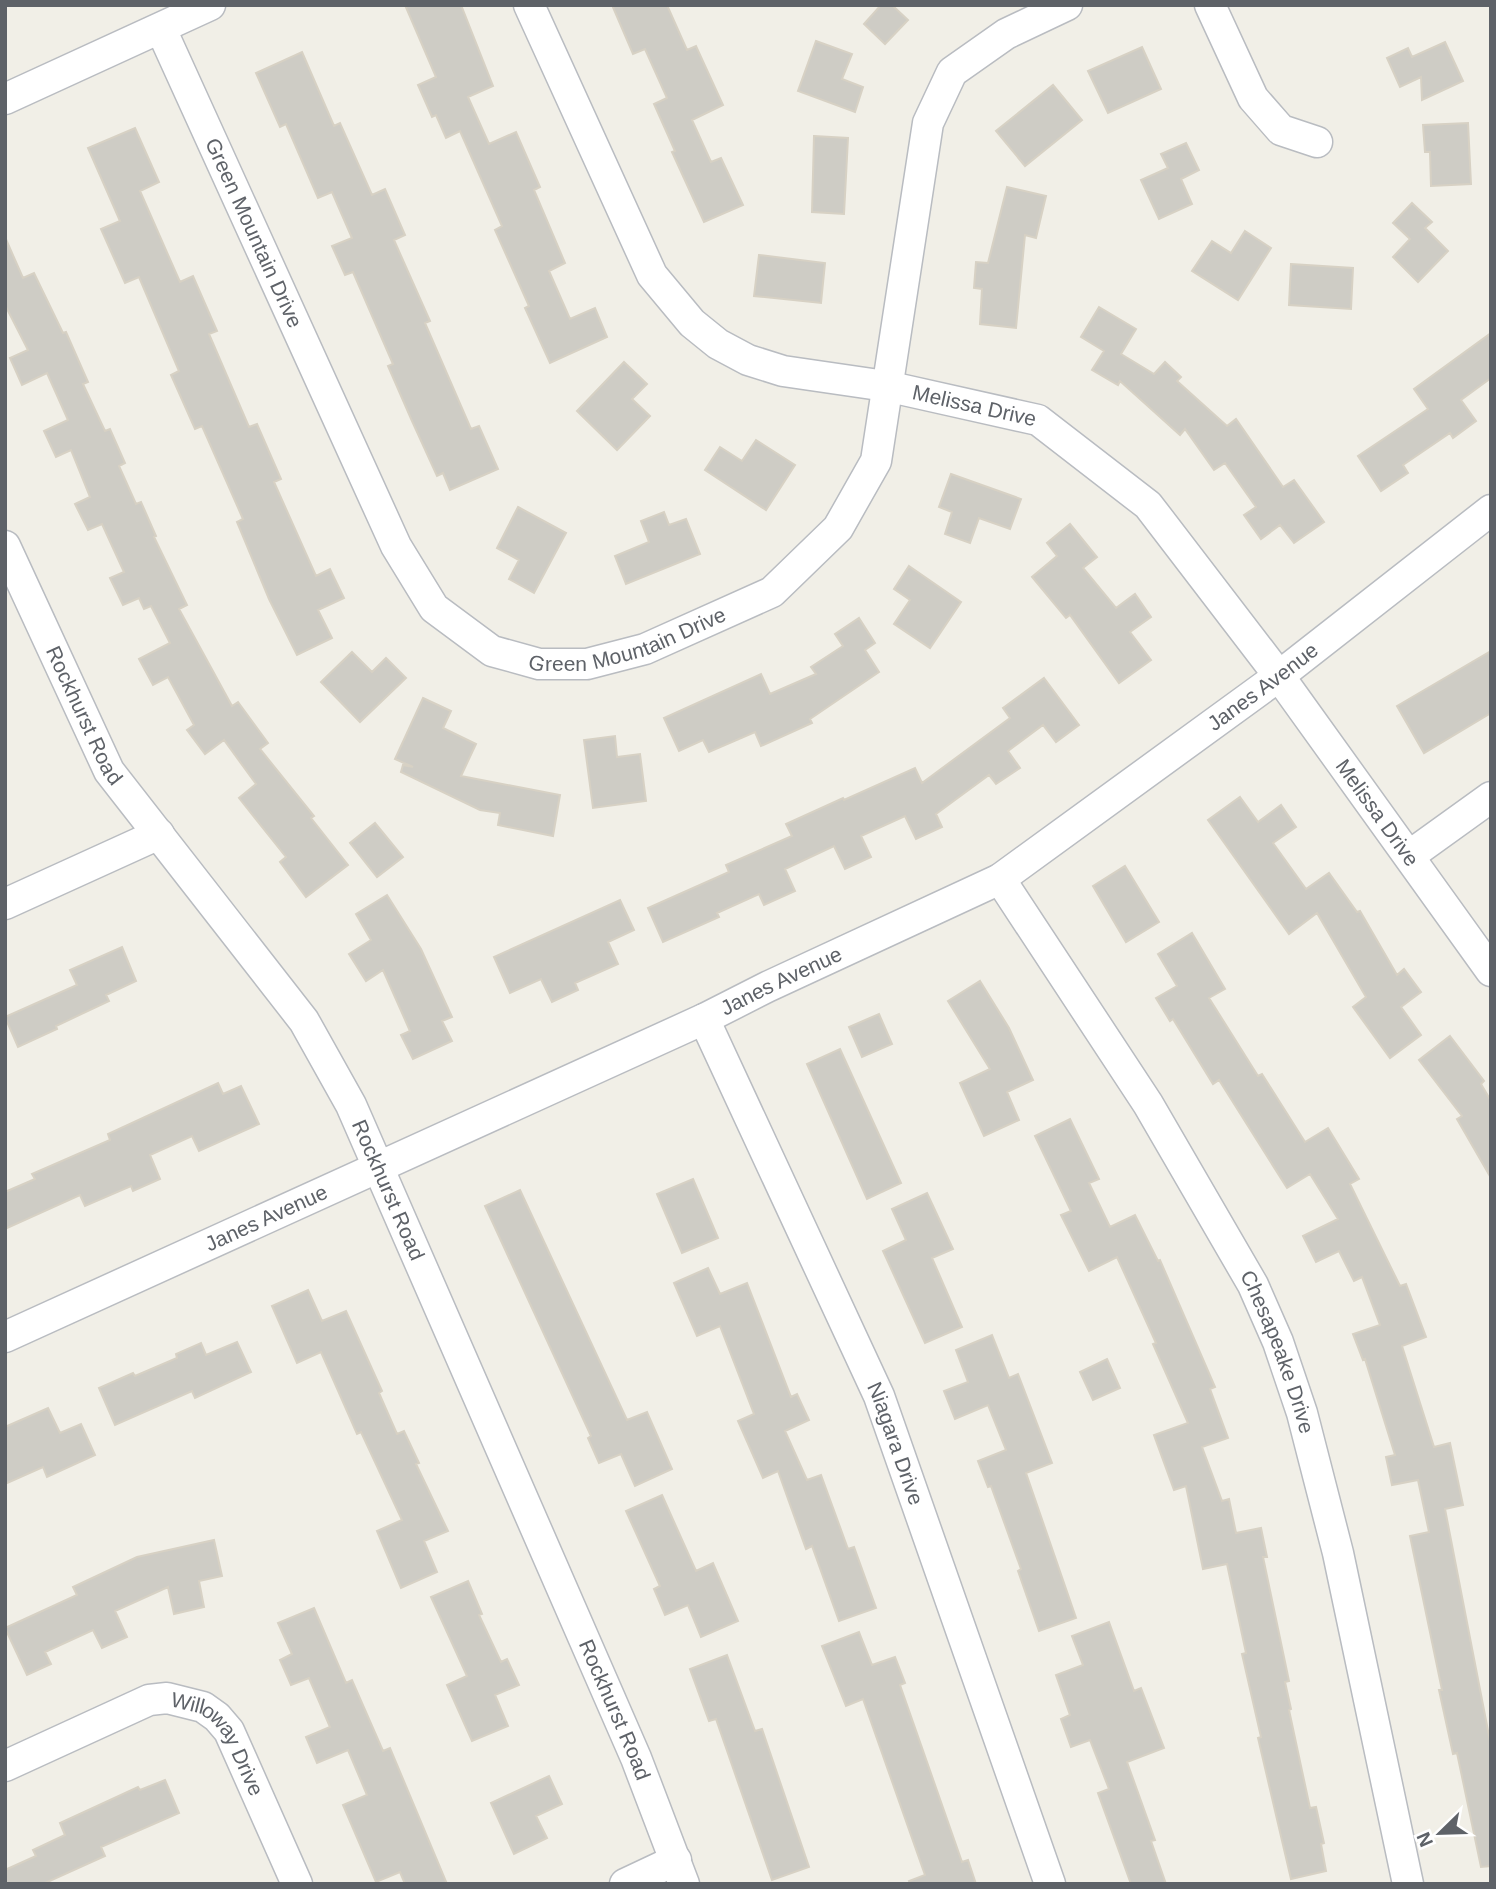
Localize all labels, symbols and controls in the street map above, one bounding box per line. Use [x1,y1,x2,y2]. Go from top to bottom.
street label: Green Mountain Drive [201,134,307,331]
street label: Melissa Drive [911,380,1039,430]
street label: Green Mountain Drive [526,602,729,676]
street label: Janes Avenue [1203,638,1322,735]
street label: Rockhurst Road [42,642,127,789]
street label: Melissa Drive [1332,755,1424,870]
street label: Janes Avenue [717,942,845,1020]
street label: Rockhurst Road [348,1116,429,1264]
street label: Janes Avenue [201,1180,331,1255]
street label: Chesapeake Drive [1236,1266,1319,1436]
street label: Niagara Drive [863,1378,928,1508]
street label: Rockhurst Road [575,1636,655,1783]
street label: Willoway Drive [169,1687,268,1799]
north arrow [1405,1798,1475,1868]
text: N [1412,1829,1437,1850]

